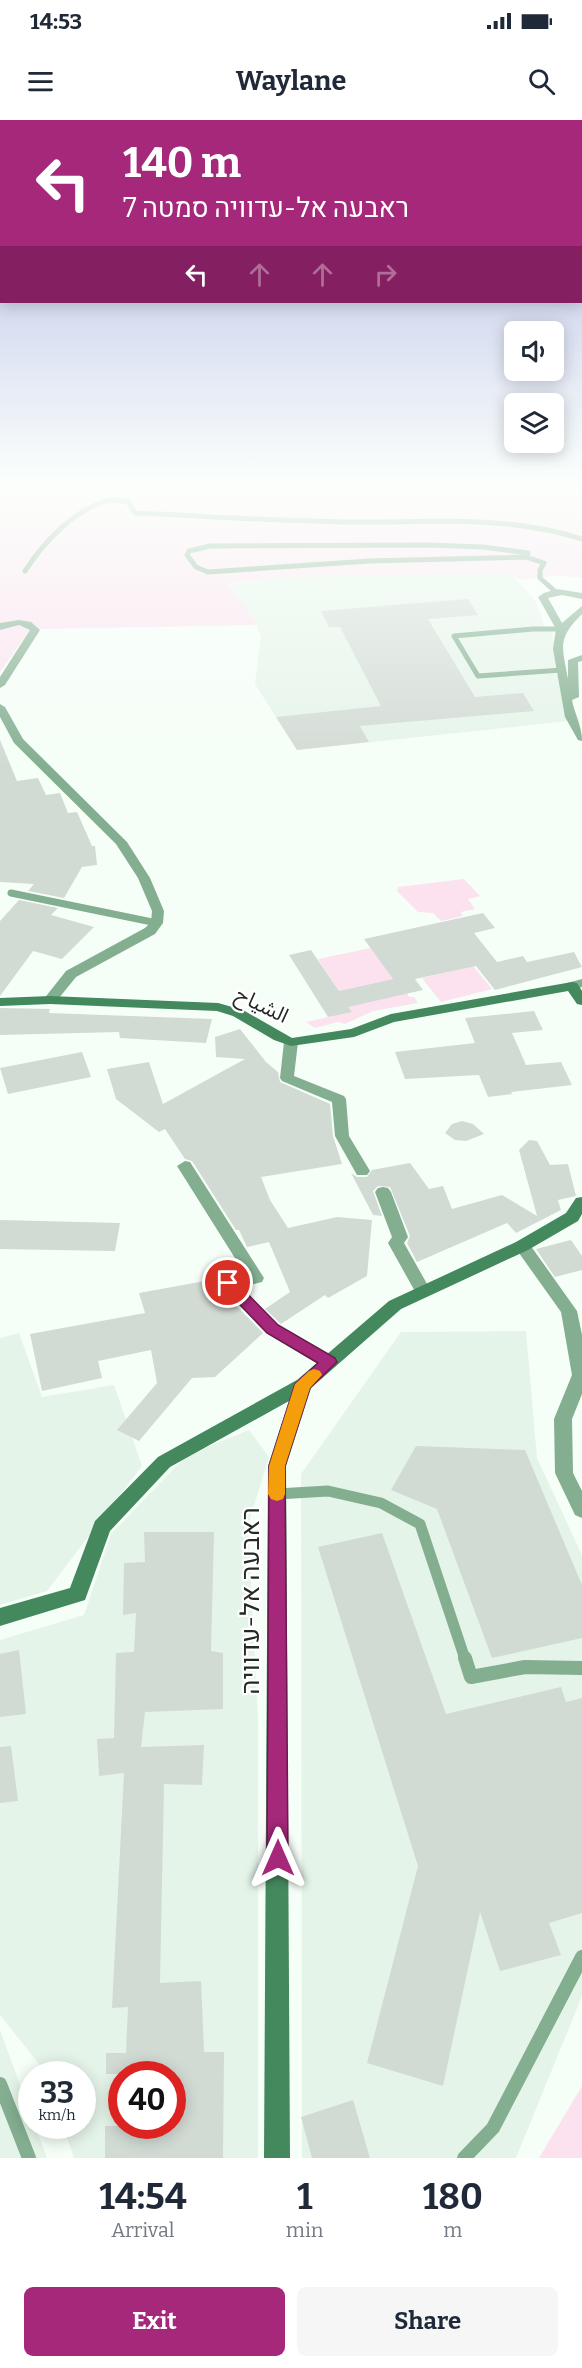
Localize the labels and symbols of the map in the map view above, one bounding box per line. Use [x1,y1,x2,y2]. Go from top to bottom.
street label: الشياح [230,981,293,1031]
pin [202,1257,253,1308]
street label: ראבעה אל-עדוויה [235,1507,266,1695]
position arrow [246,1826,310,1890]
speed limit sign: 40 [108,2061,186,2139]

